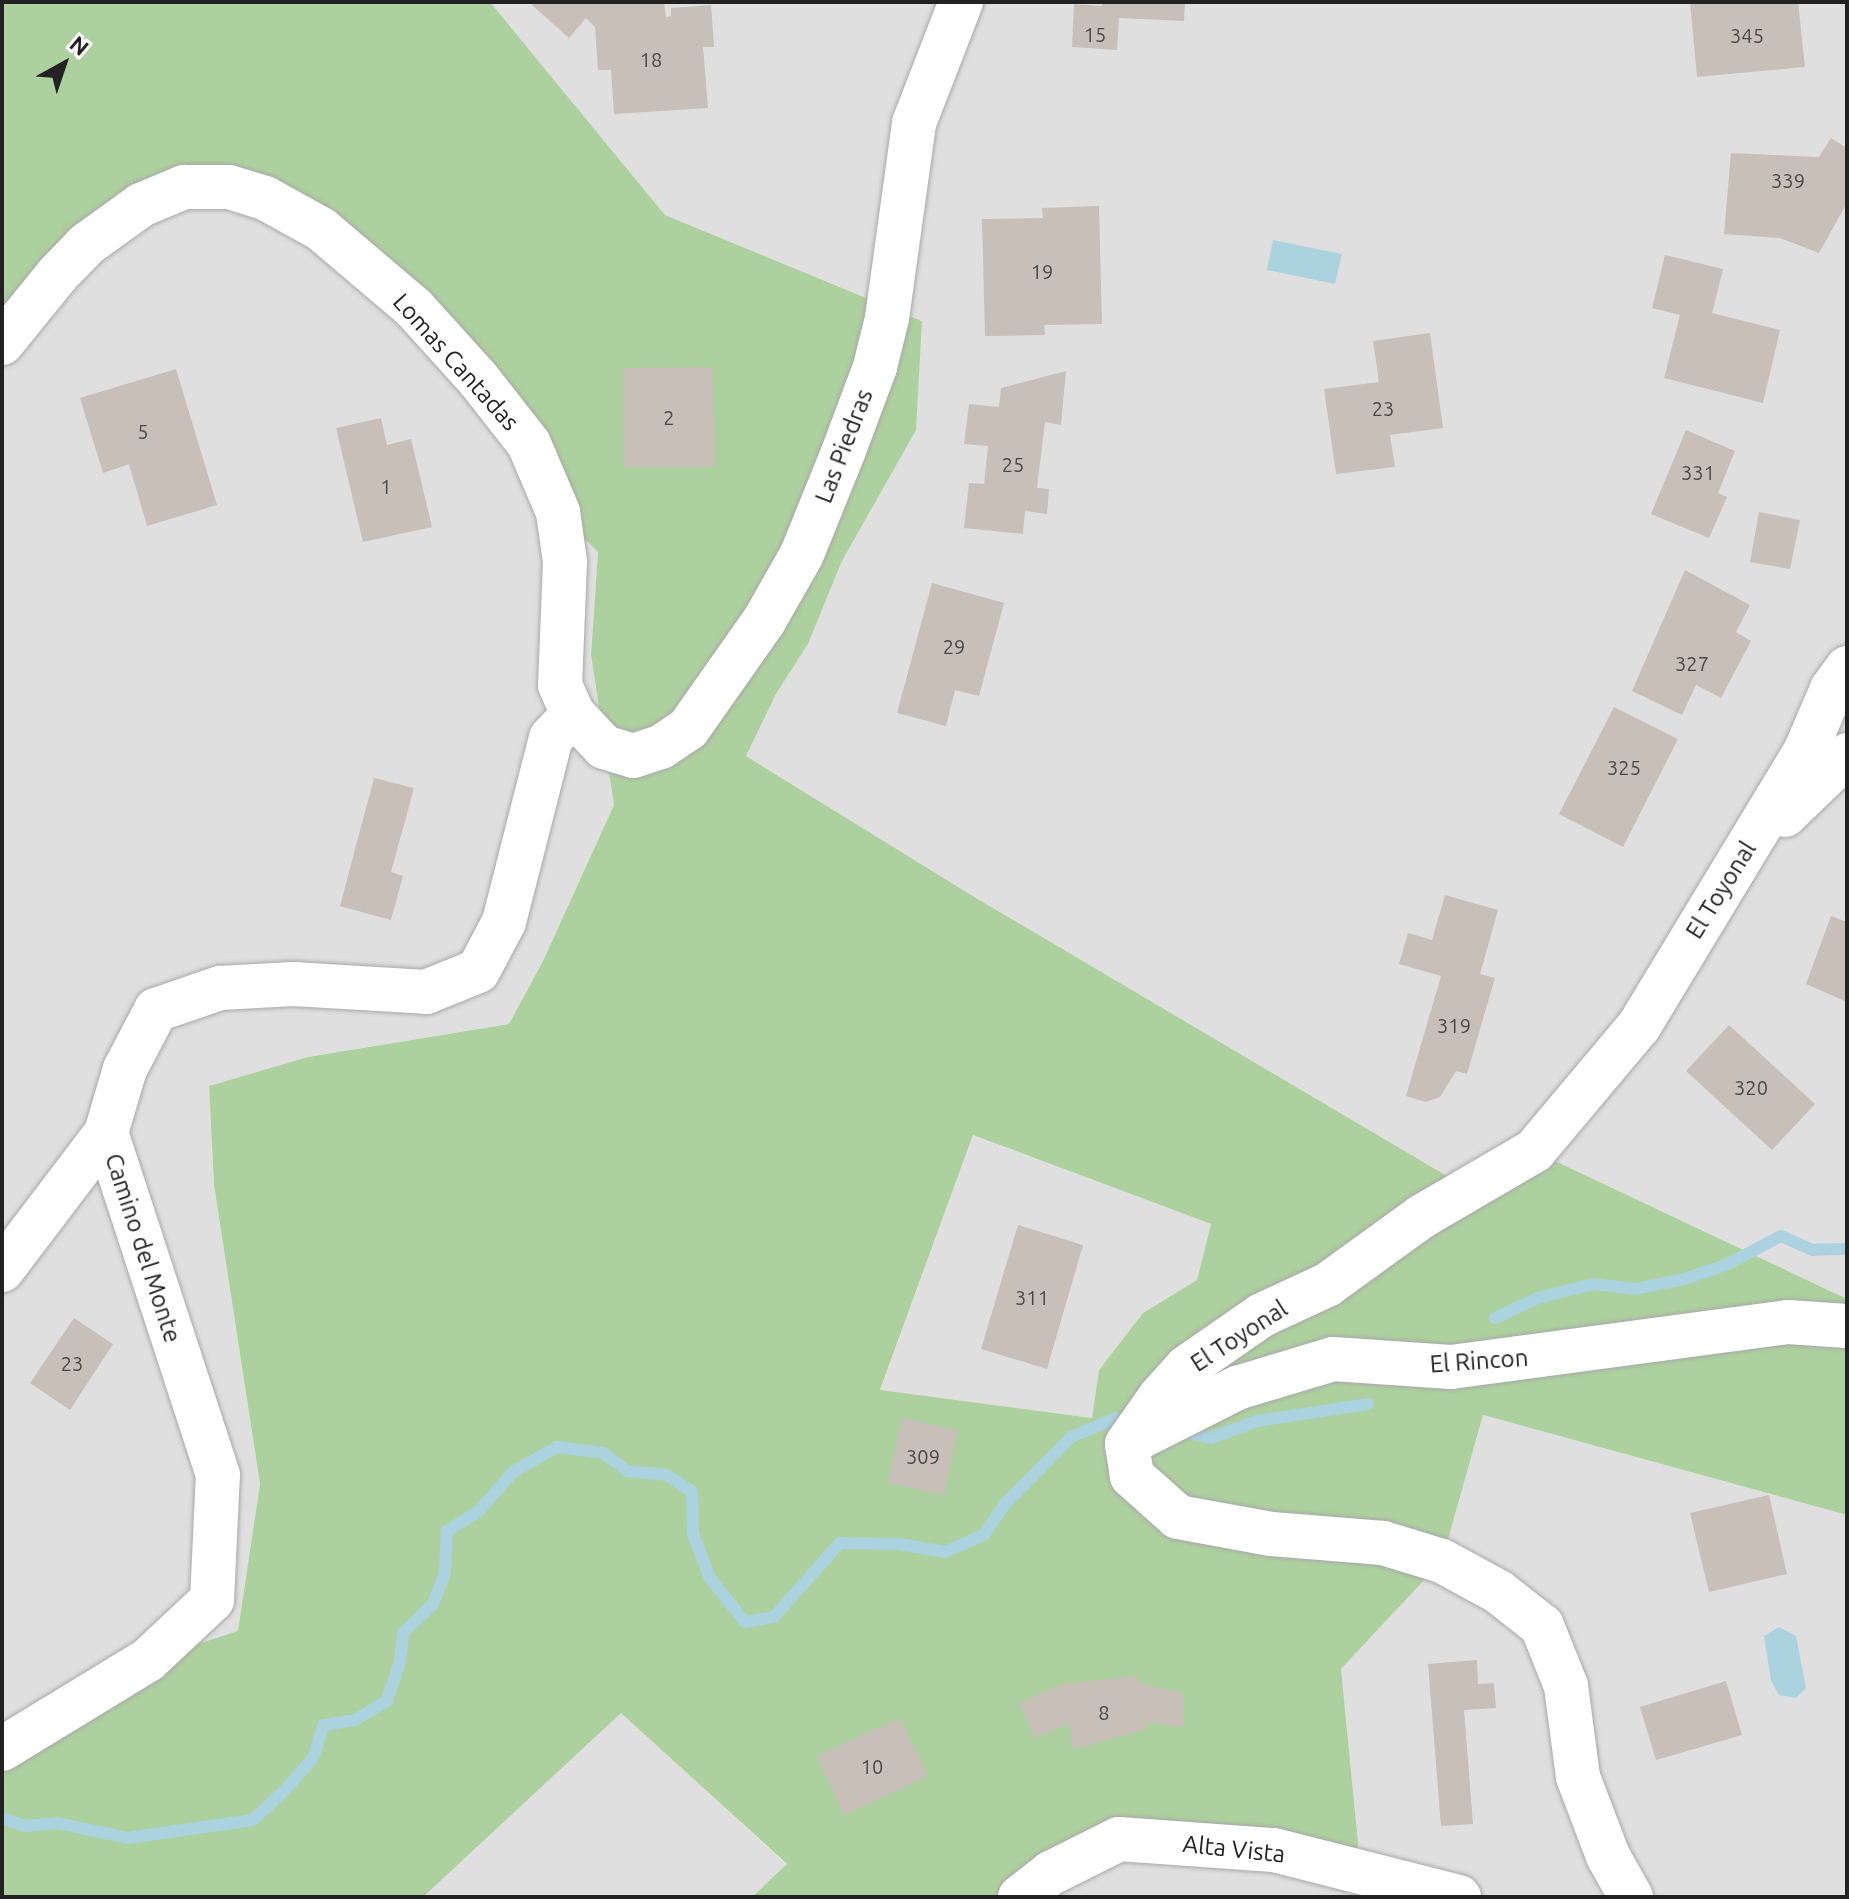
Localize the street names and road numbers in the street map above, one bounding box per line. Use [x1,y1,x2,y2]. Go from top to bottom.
street label: Lomas Cantadas [387,288,525,436]
street label: Las Piedras [809,385,879,507]
street label: El Toyonal [1680,836,1762,944]
street label: Camino del Monte [99,1150,187,1346]
street label: El Toyonal [1185,1294,1293,1378]
street label: El Rincon [1429,1343,1529,1379]
street label: Alta Vista [1181,1829,1287,1869]

